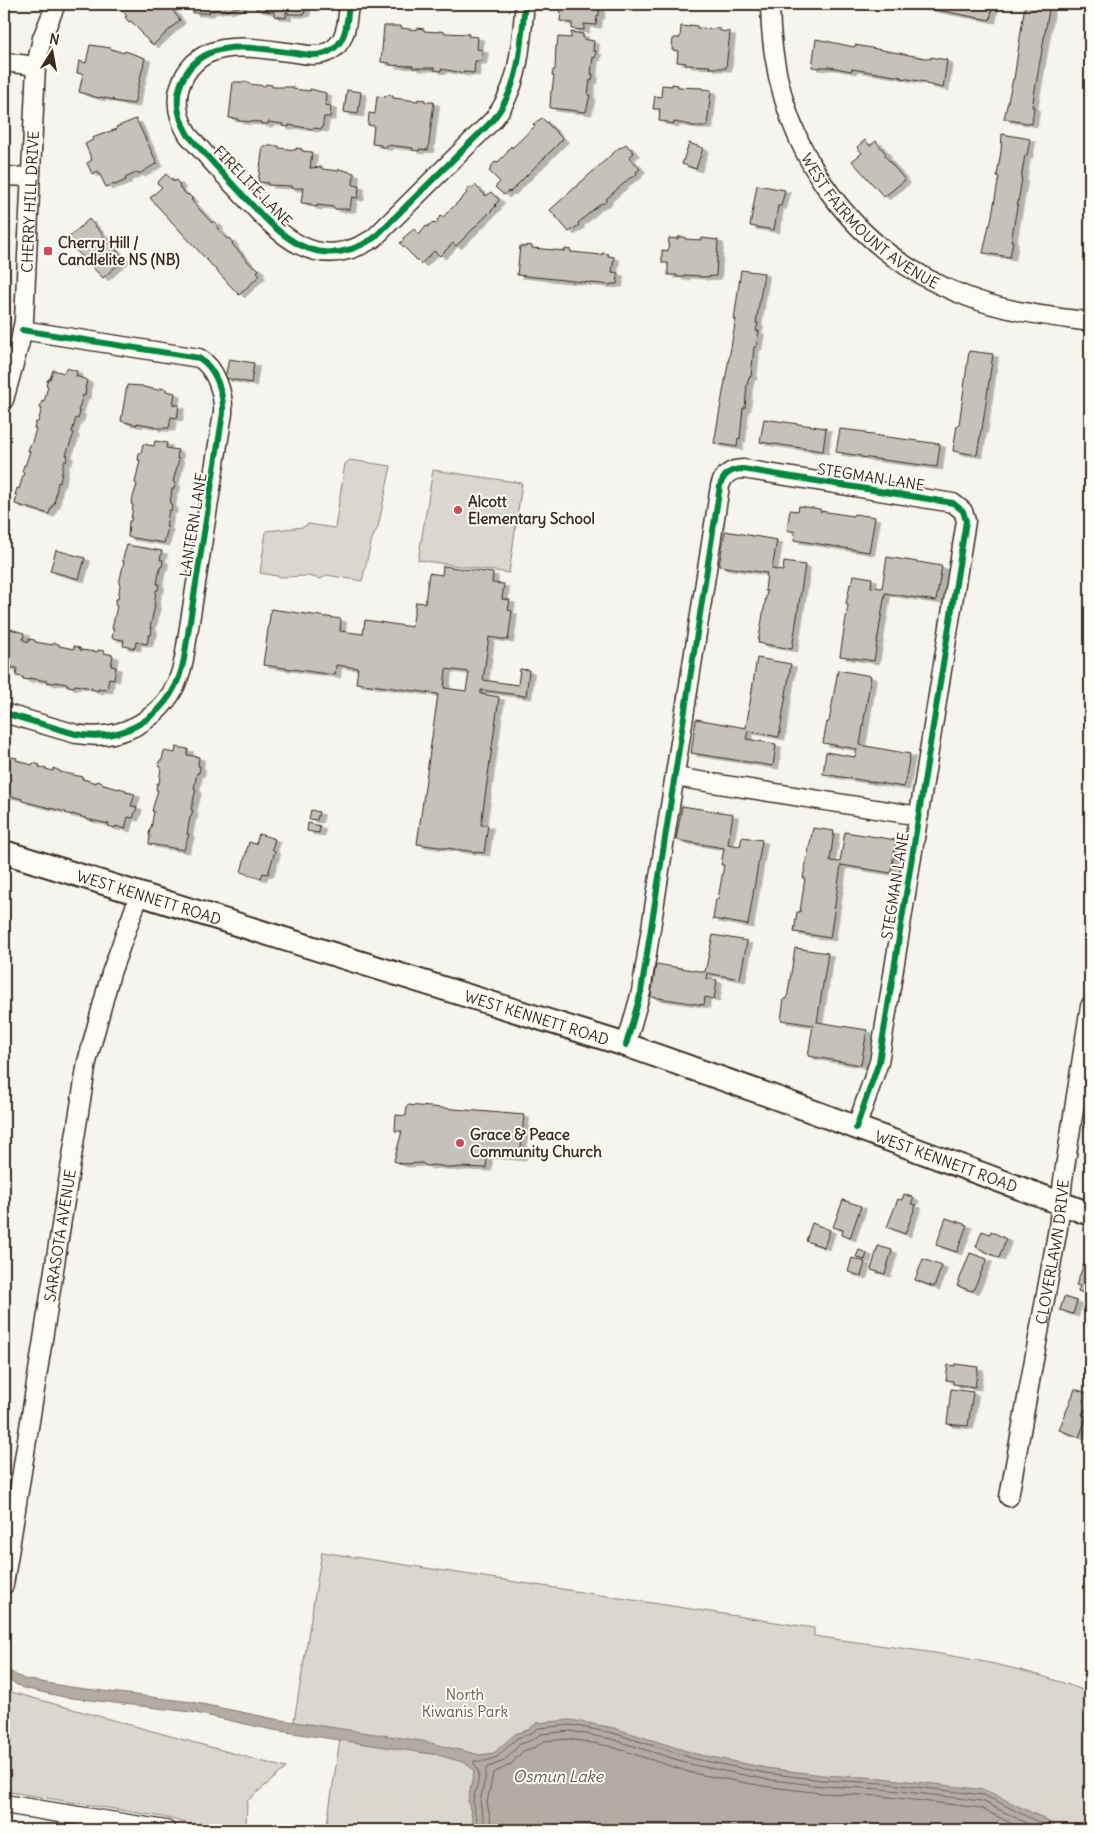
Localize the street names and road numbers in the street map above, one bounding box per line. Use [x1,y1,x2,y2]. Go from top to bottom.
street label: CHERRY HILL DRIVE [17,130,42,273]
street label: FIRELITE LANE [210,142,297,231]
street label: WEST FAIRMOUNT AVENUE [798,150,943,293]
street label: STEGMAN LANE [816,459,926,495]
street label: LANTERN LANE [175,471,211,578]
street label: STEGMAN LANE [877,831,913,941]
street label: WEST KENNETT ROAD [75,866,224,928]
street label: WEST KENNETT ROAD [462,986,612,1049]
street label: WEST KENNETT ROAD [873,1126,1020,1196]
street label: SARASOTA AVENUE [40,1168,79,1303]
street label: CLOVERLAWN DRIVE [1031,1178,1073,1326]

